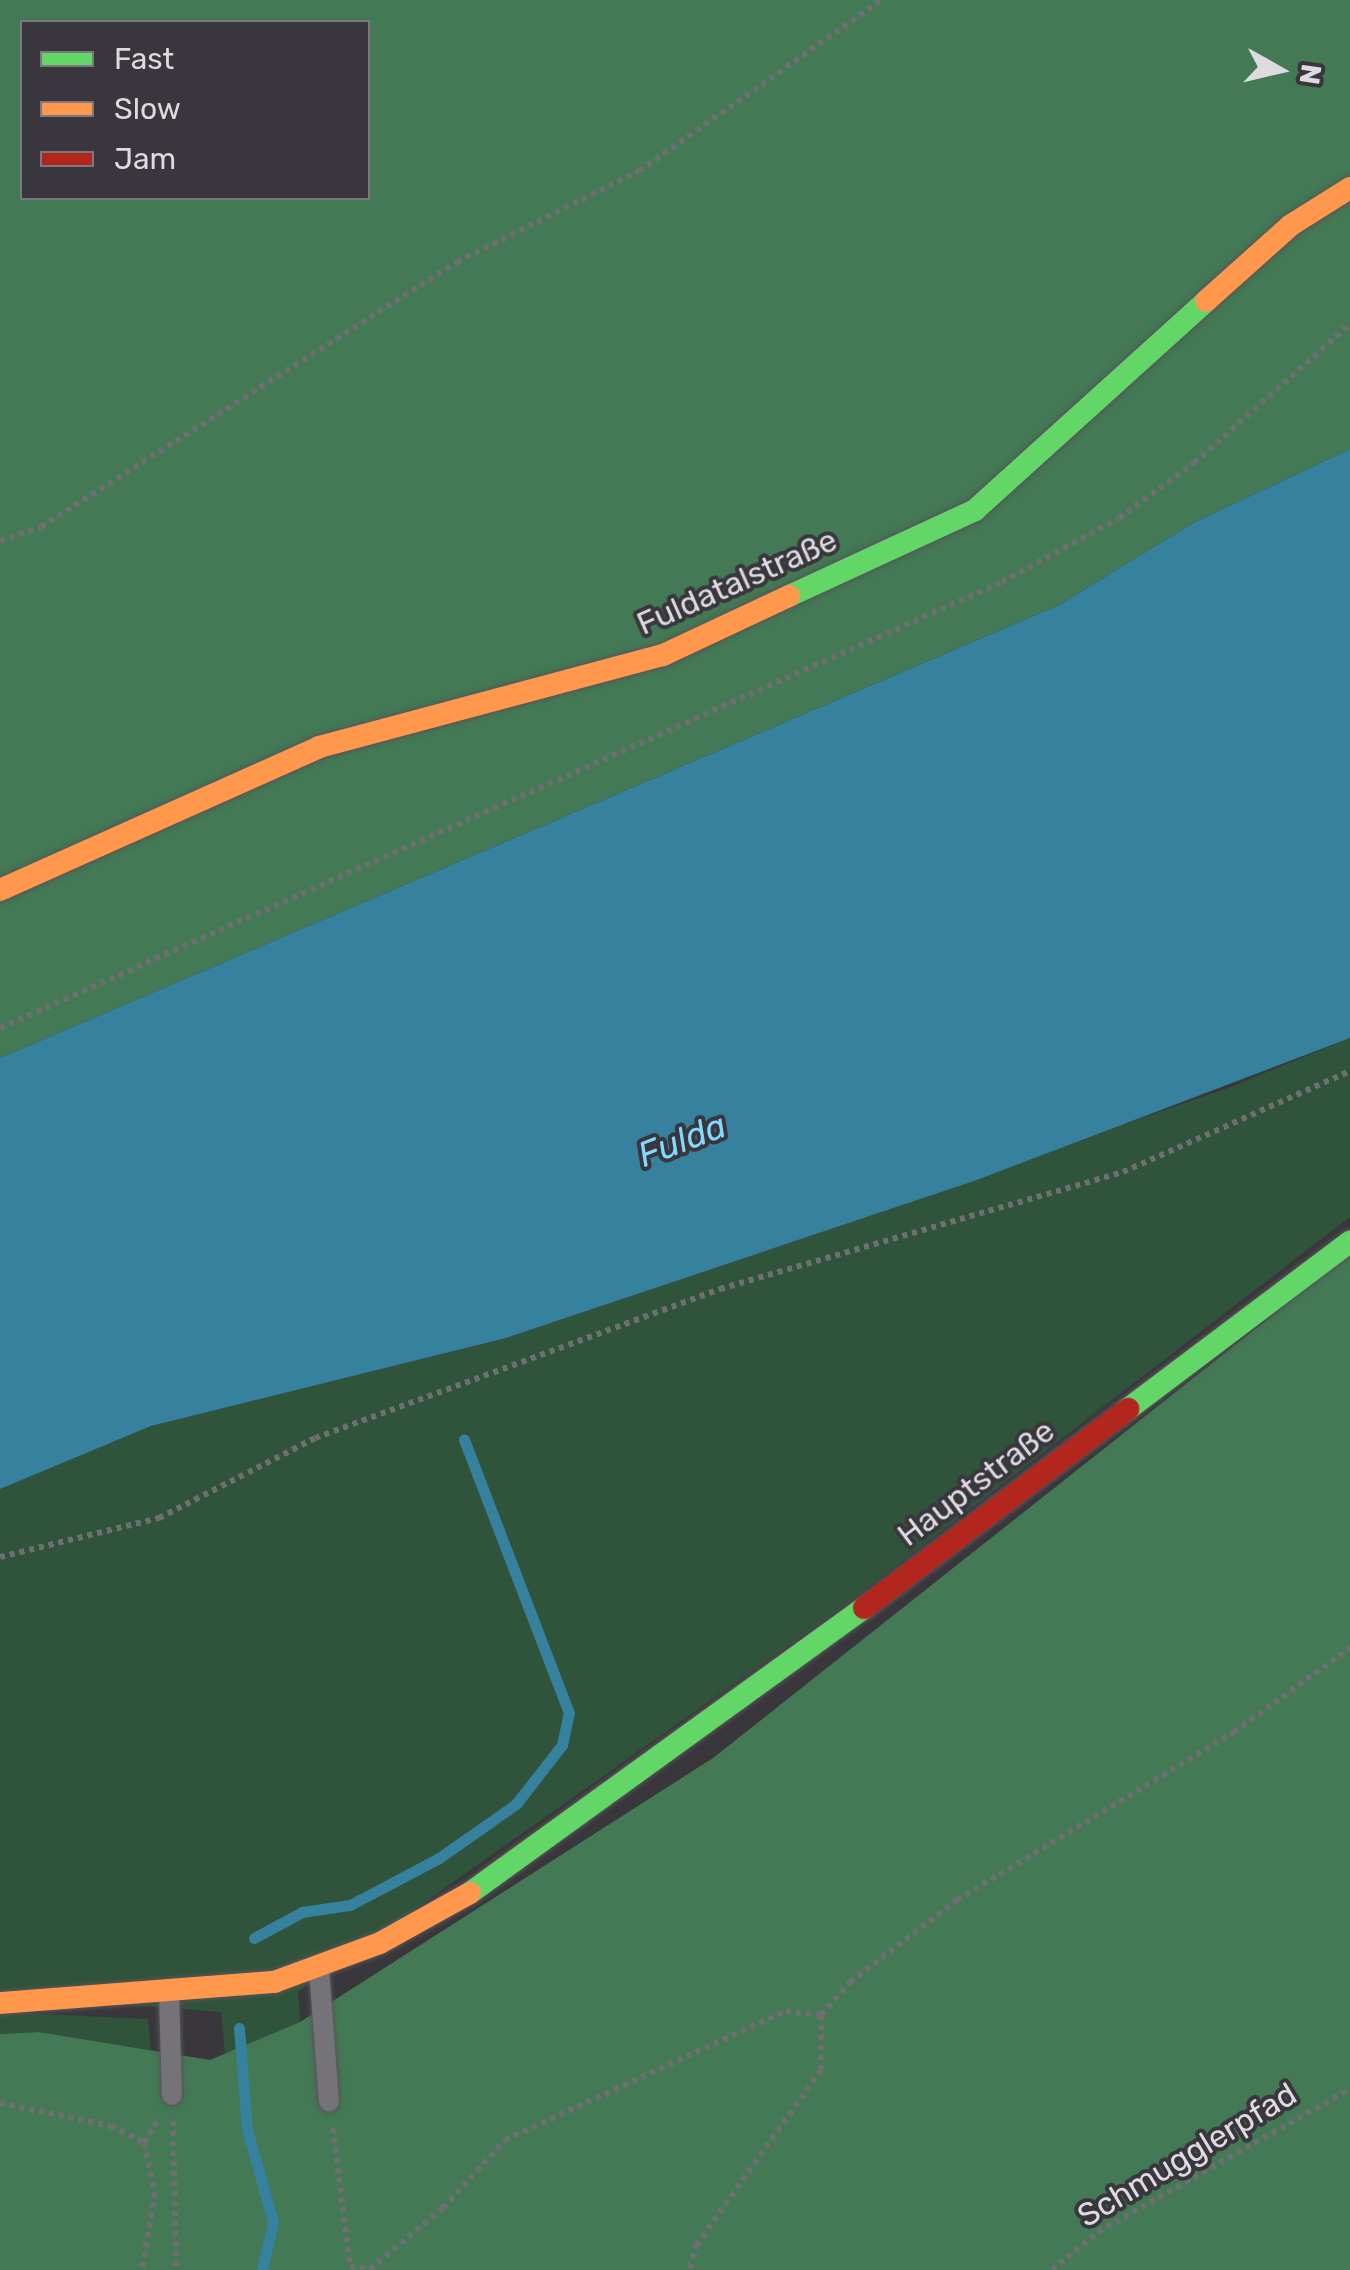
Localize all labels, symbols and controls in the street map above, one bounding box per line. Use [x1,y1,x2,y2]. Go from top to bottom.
legend [20,20,370,200]
north arrow [1230,20,1330,120]
text: Fast [114,41,174,77]
text: N [1292,62,1328,87]
text: Slow [114,91,181,127]
text: Jam [114,141,176,177]
street label: Fuldatalstraße [631,521,843,643]
water label: Fulda [632,1104,732,1176]
street label: Hauptstraße [890,1412,1062,1554]
street label: Schmugglerpfad [1071,2075,1303,2235]

